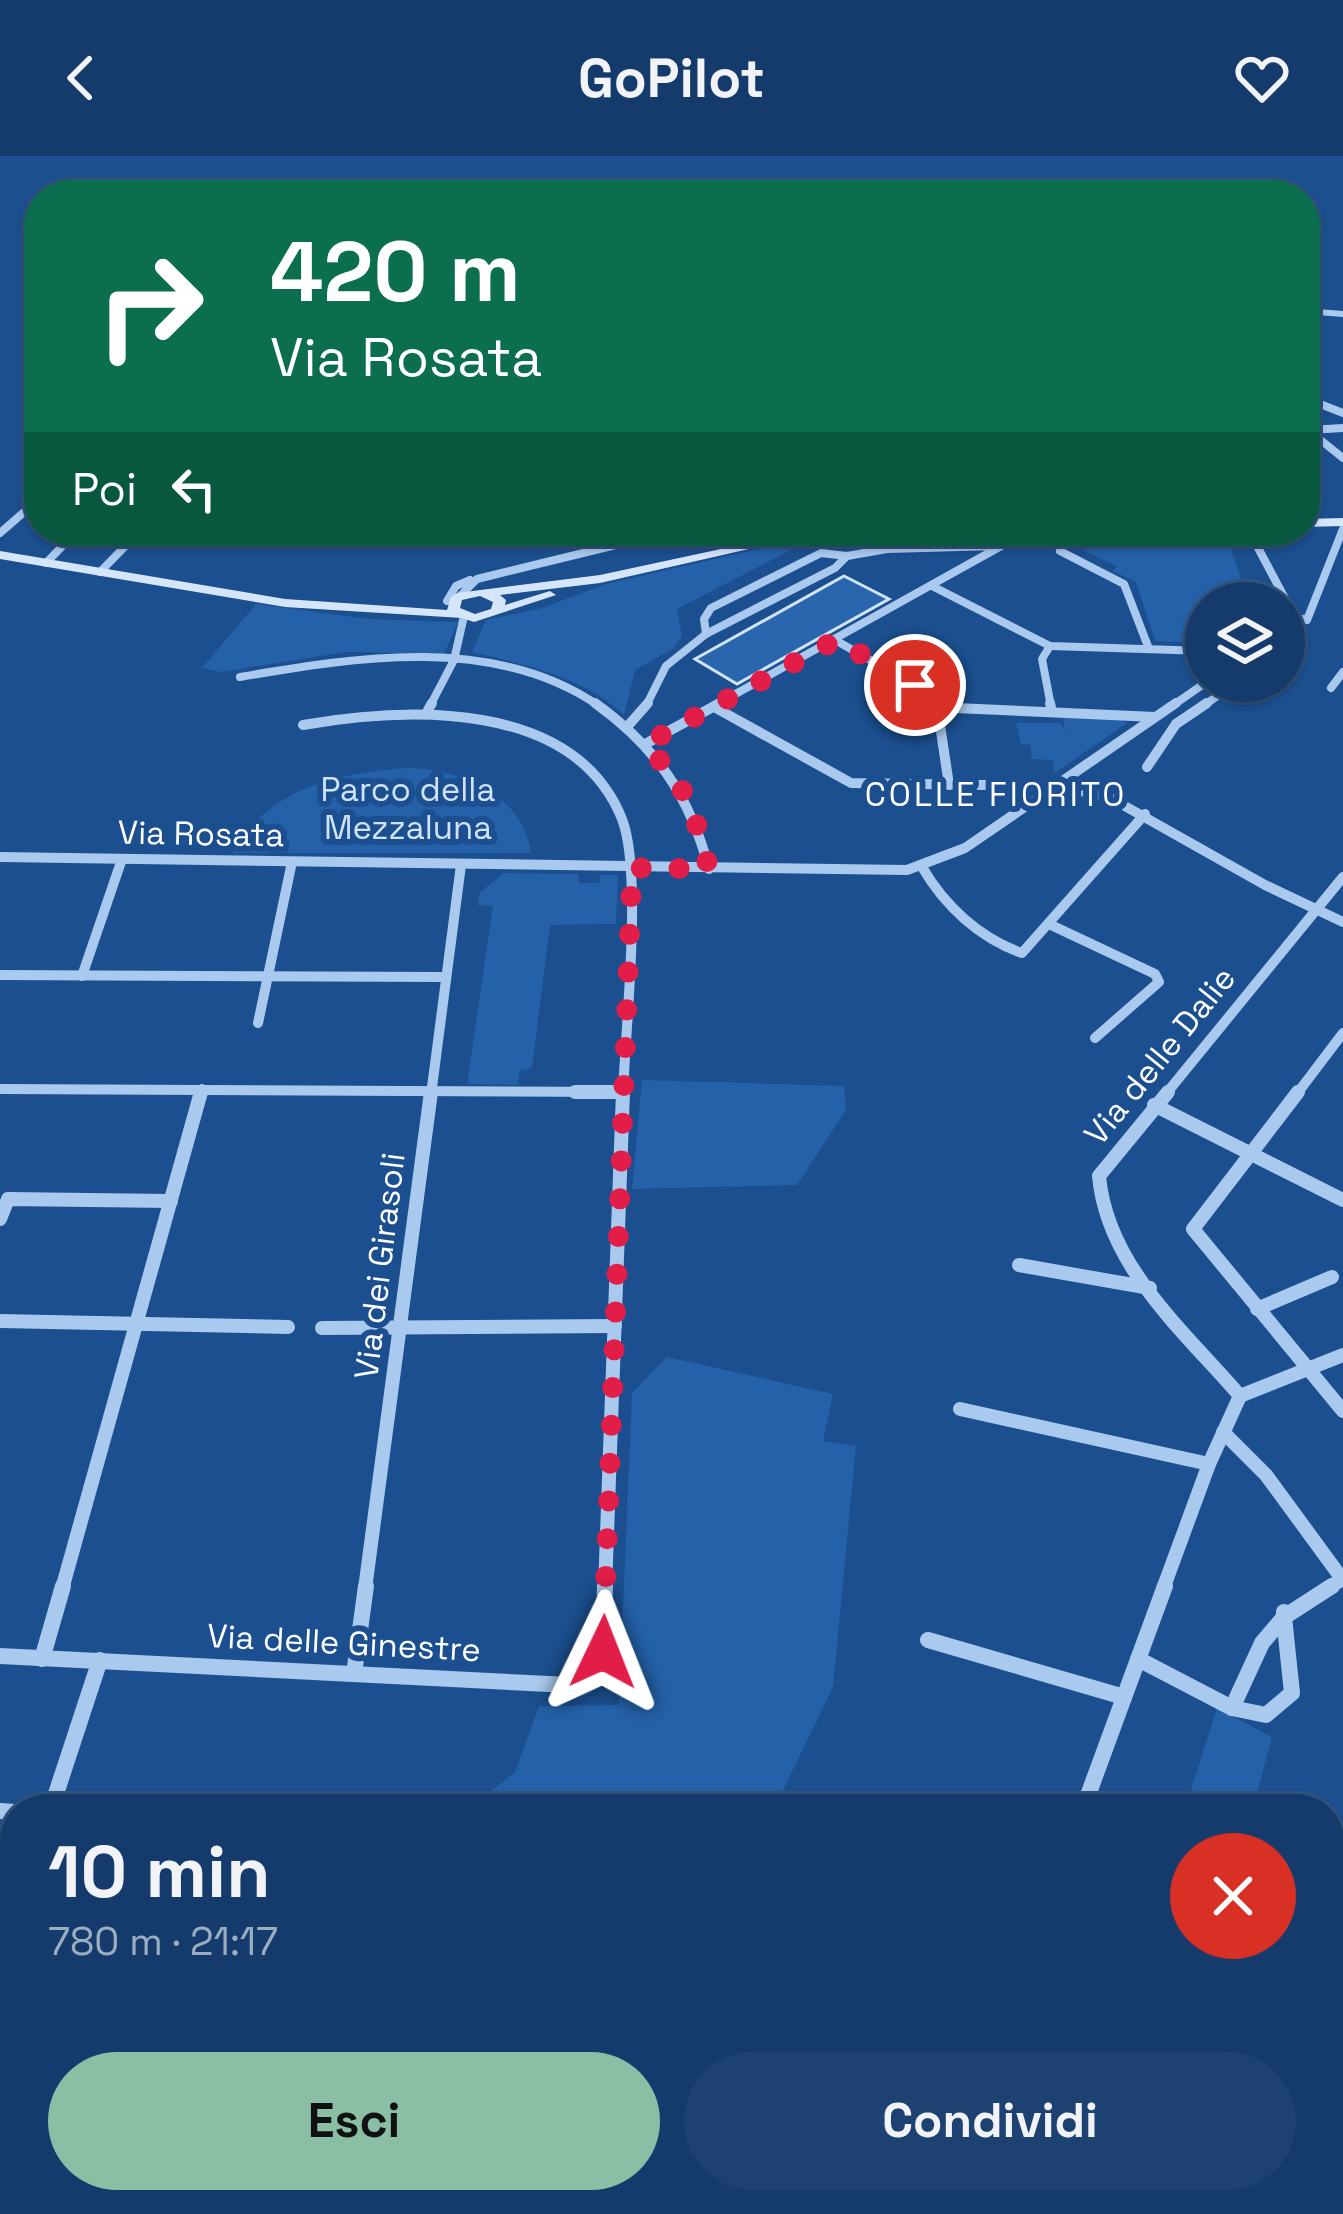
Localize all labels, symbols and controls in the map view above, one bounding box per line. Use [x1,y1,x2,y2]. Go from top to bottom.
text: GoPilot [578,44,765,113]
icon: back [48,45,114,111]
icon: heart [1229,45,1295,111]
text: 420 m [270,218,521,326]
icon: right [72,228,228,384]
text: Via Rosata [270,323,542,392]
icon: left [161,456,227,522]
text: Poi [72,461,137,518]
map controls [1185,582,1305,702]
button: layers [1185,582,1305,702]
pin [864,634,966,736]
icon: arrive [882,652,948,718]
park label: Parco della Mezzaluna [321,769,495,849]
district label: COLLE FIORITO [865,774,1127,816]
street label: Via Rosata [117,812,285,856]
street label: Via delle Dalie [1075,958,1245,1154]
street label: Via dei Girasoli [345,1150,415,1382]
position arrow [540,1589,666,1715]
street label: Via delle Ginestre [206,1615,482,1671]
text: 10 min [48,1826,270,1918]
button: close [1170,1833,1296,1959]
text: 780 m · 21:17 [48,1917,278,1966]
button: Esci [48,2052,660,2190]
button: Condividi [684,2052,1296,2190]

